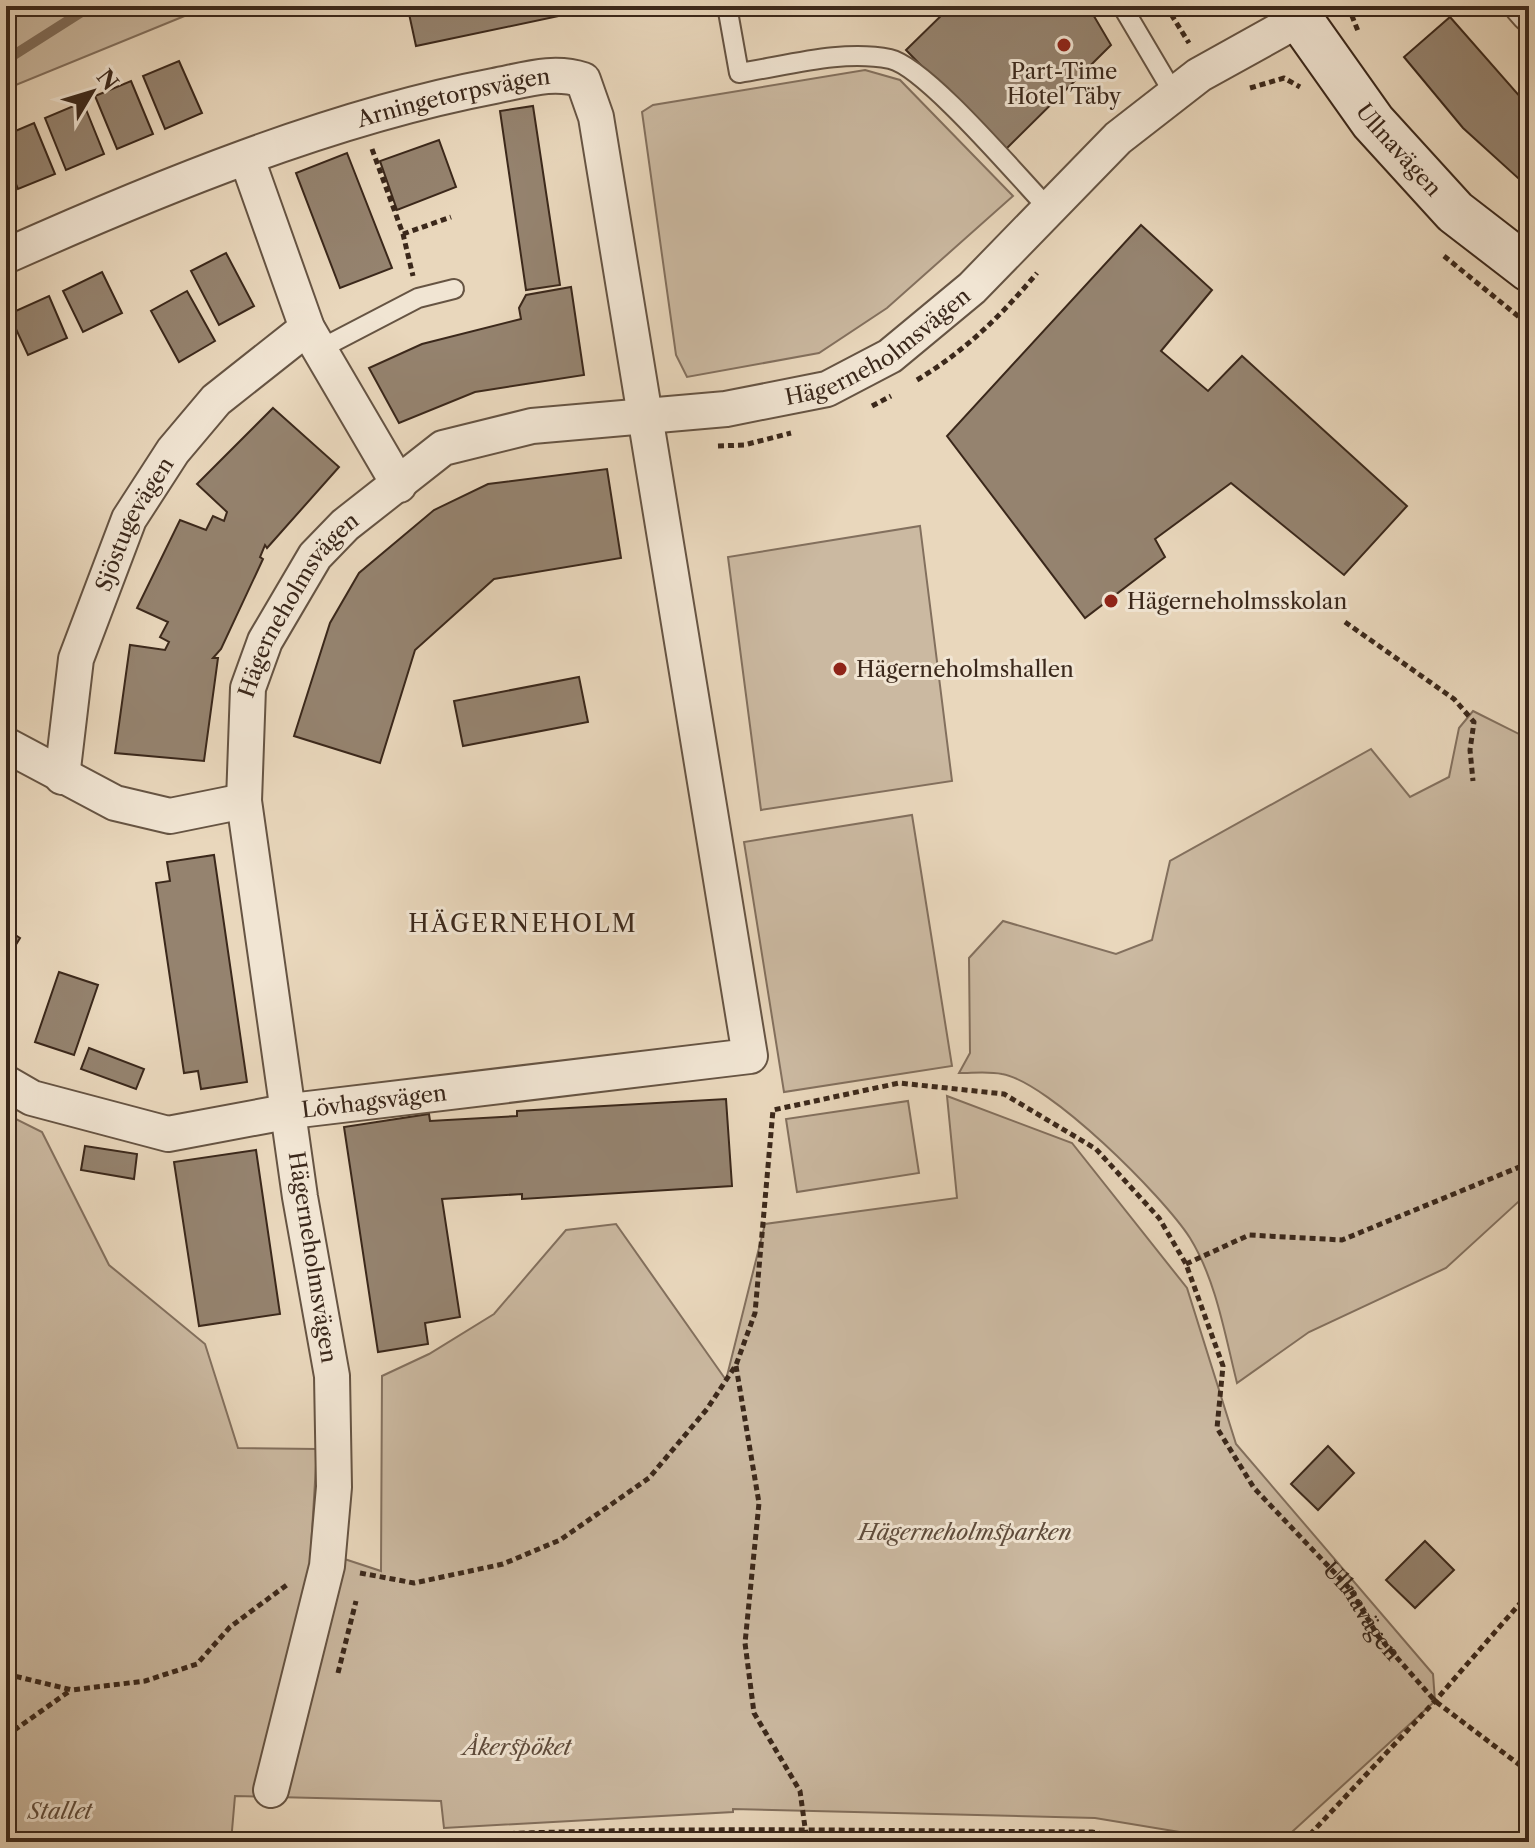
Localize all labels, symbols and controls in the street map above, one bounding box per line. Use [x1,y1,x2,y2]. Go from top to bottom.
marker: Part-Time Hotel Täby [1055,36,1073,54]
north arrow [52,52,132,132]
place label: Part-Time Hotel Täby [1007,58,1122,110]
street label: Arningetorpsvägen [353,63,552,134]
text: N [91,64,124,96]
street label: Ullnavägen [1350,98,1447,202]
street label: Hägerneholmsvägen [783,282,976,411]
street label: Sjöstugevägen [90,452,180,595]
street label: Hägerneholmsvägen [233,507,364,701]
place label: Hägerneholmsskolan [1127,588,1347,615]
marker: Hägerneholmsskolan [1102,592,1120,610]
place label: Hägerneholmshallen [856,656,1074,683]
marker: Hägerneholmshallen [831,660,849,678]
district label: HÄGERNEHOLM [408,909,638,938]
street label: Lövhagsvägen [300,1079,448,1124]
street label: Hägerneholmsvägen [282,1149,343,1365]
park label: Hägerneholmsparken [856,1519,1072,1546]
street label: Ullnavägen [1317,1556,1406,1666]
park label: Åkerspöket [460,1733,572,1761]
park label: Stallet [26,1798,93,1825]

